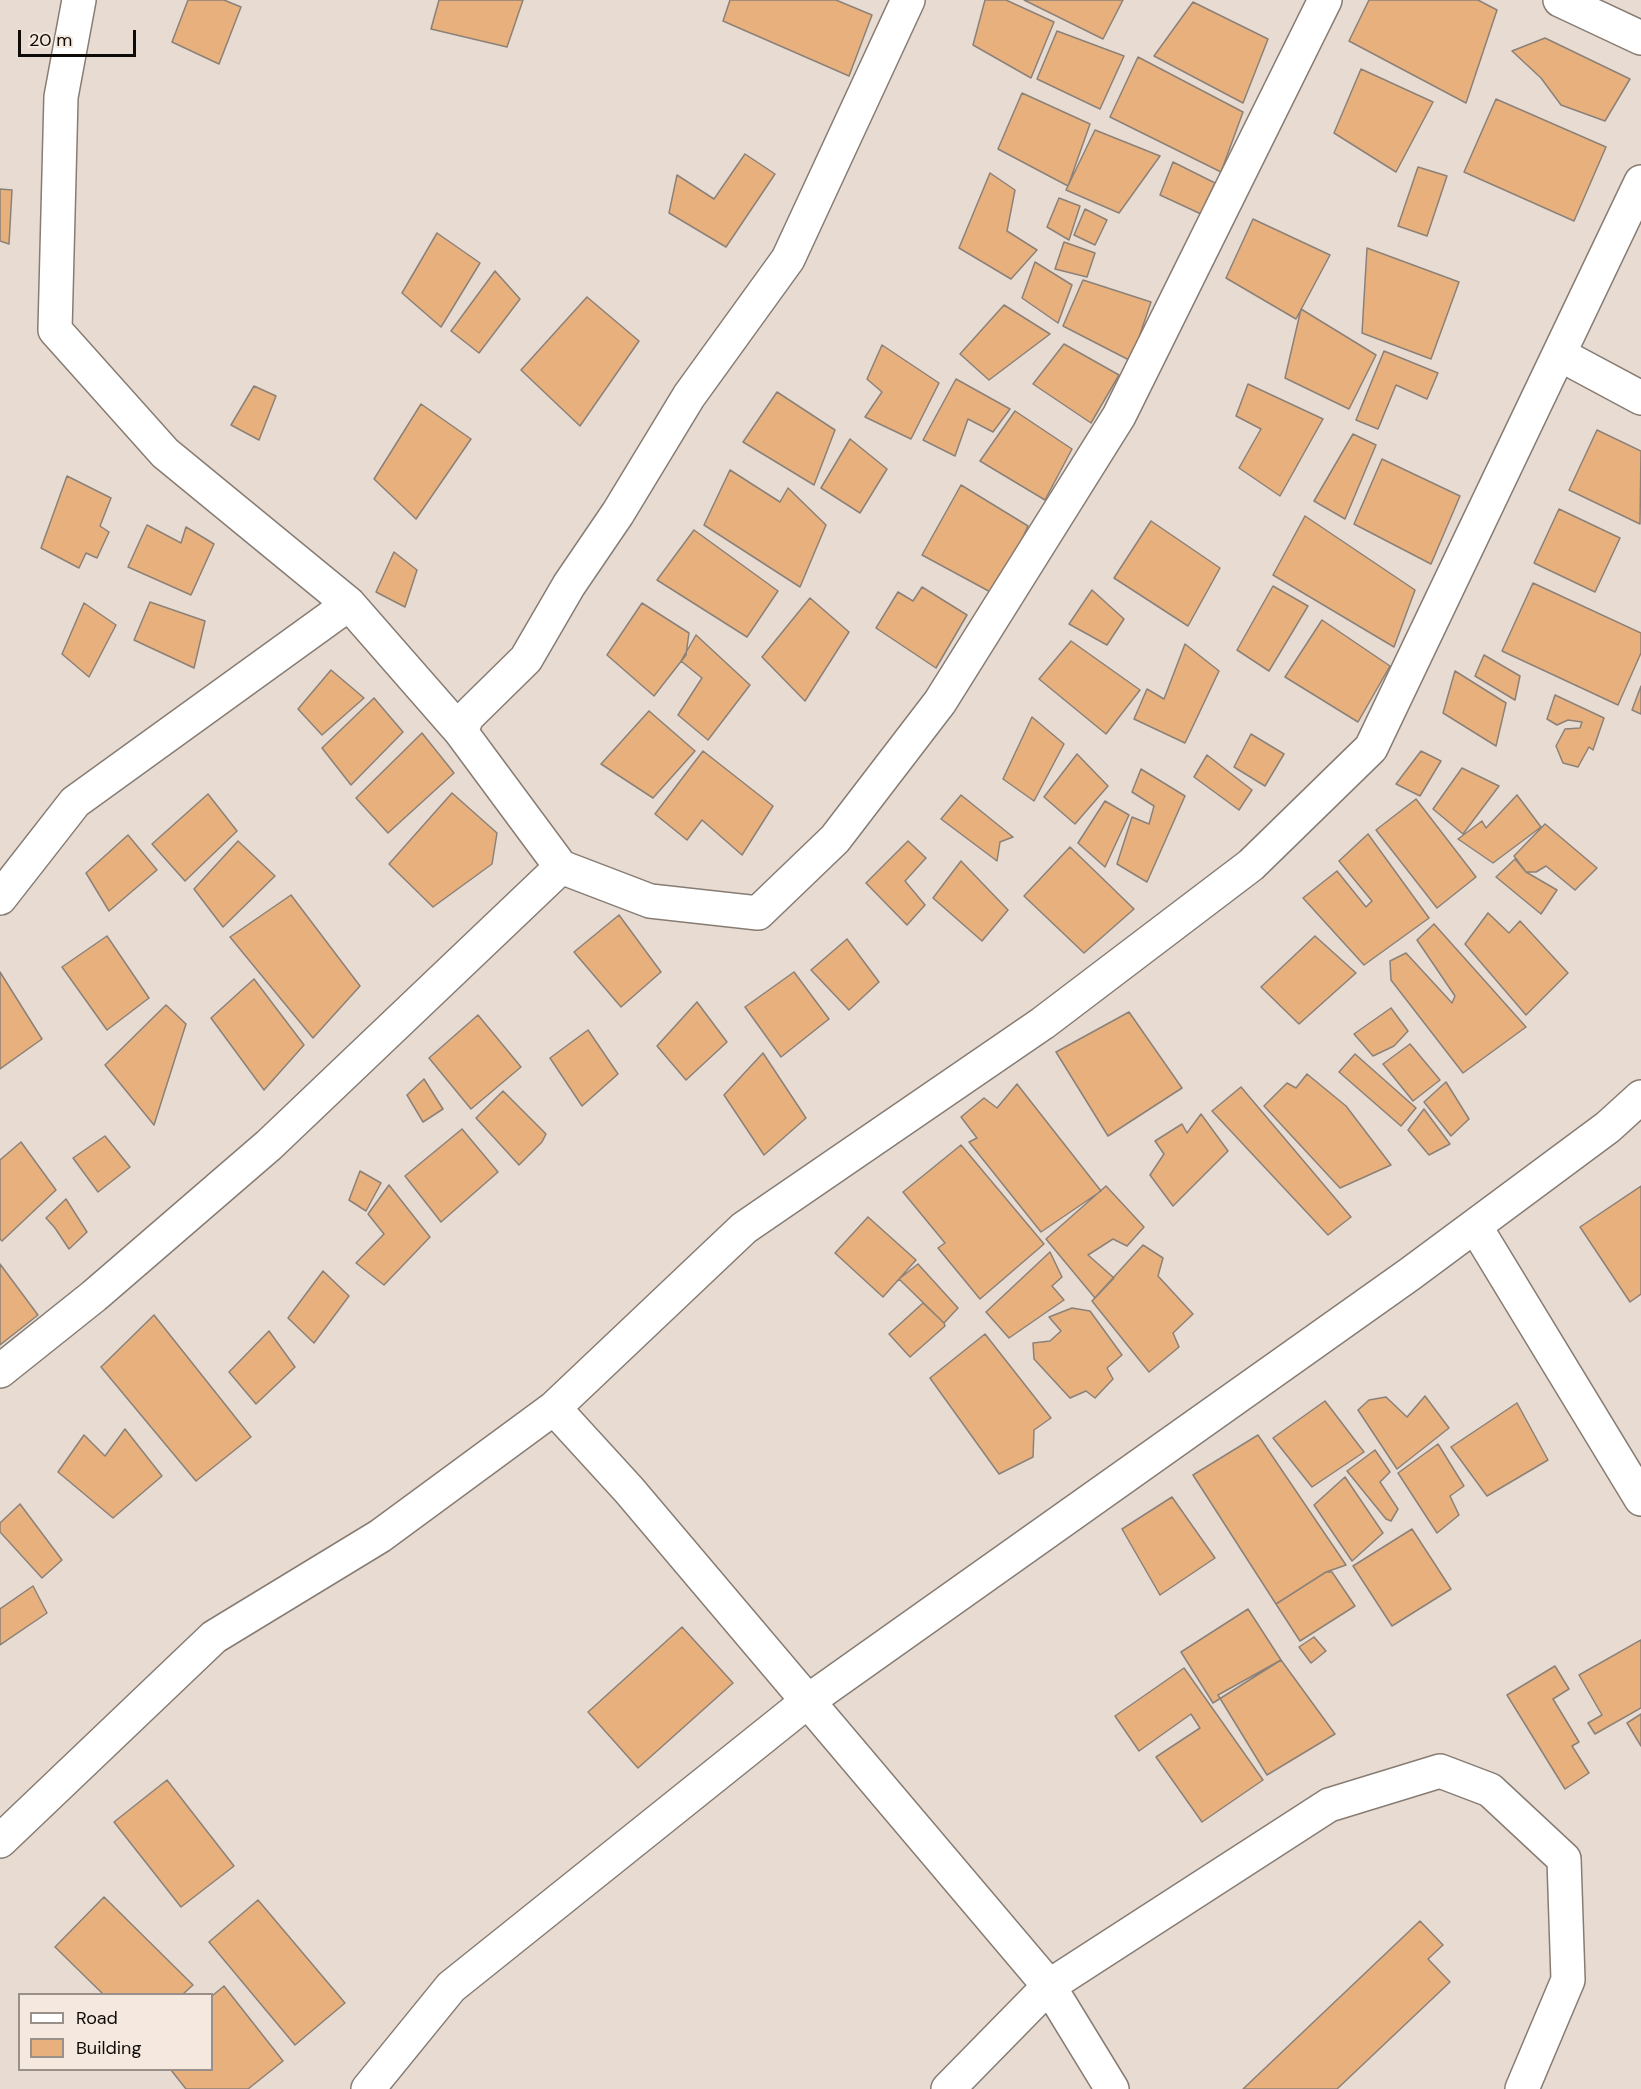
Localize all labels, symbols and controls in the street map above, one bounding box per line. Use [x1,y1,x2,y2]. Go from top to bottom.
scale bar [21,18,140,56]
text: 20 m [29,28,72,52]
legend [18,1993,213,2071]
text: Road [76,2006,118,2030]
text: Building [76,2036,141,2060]

